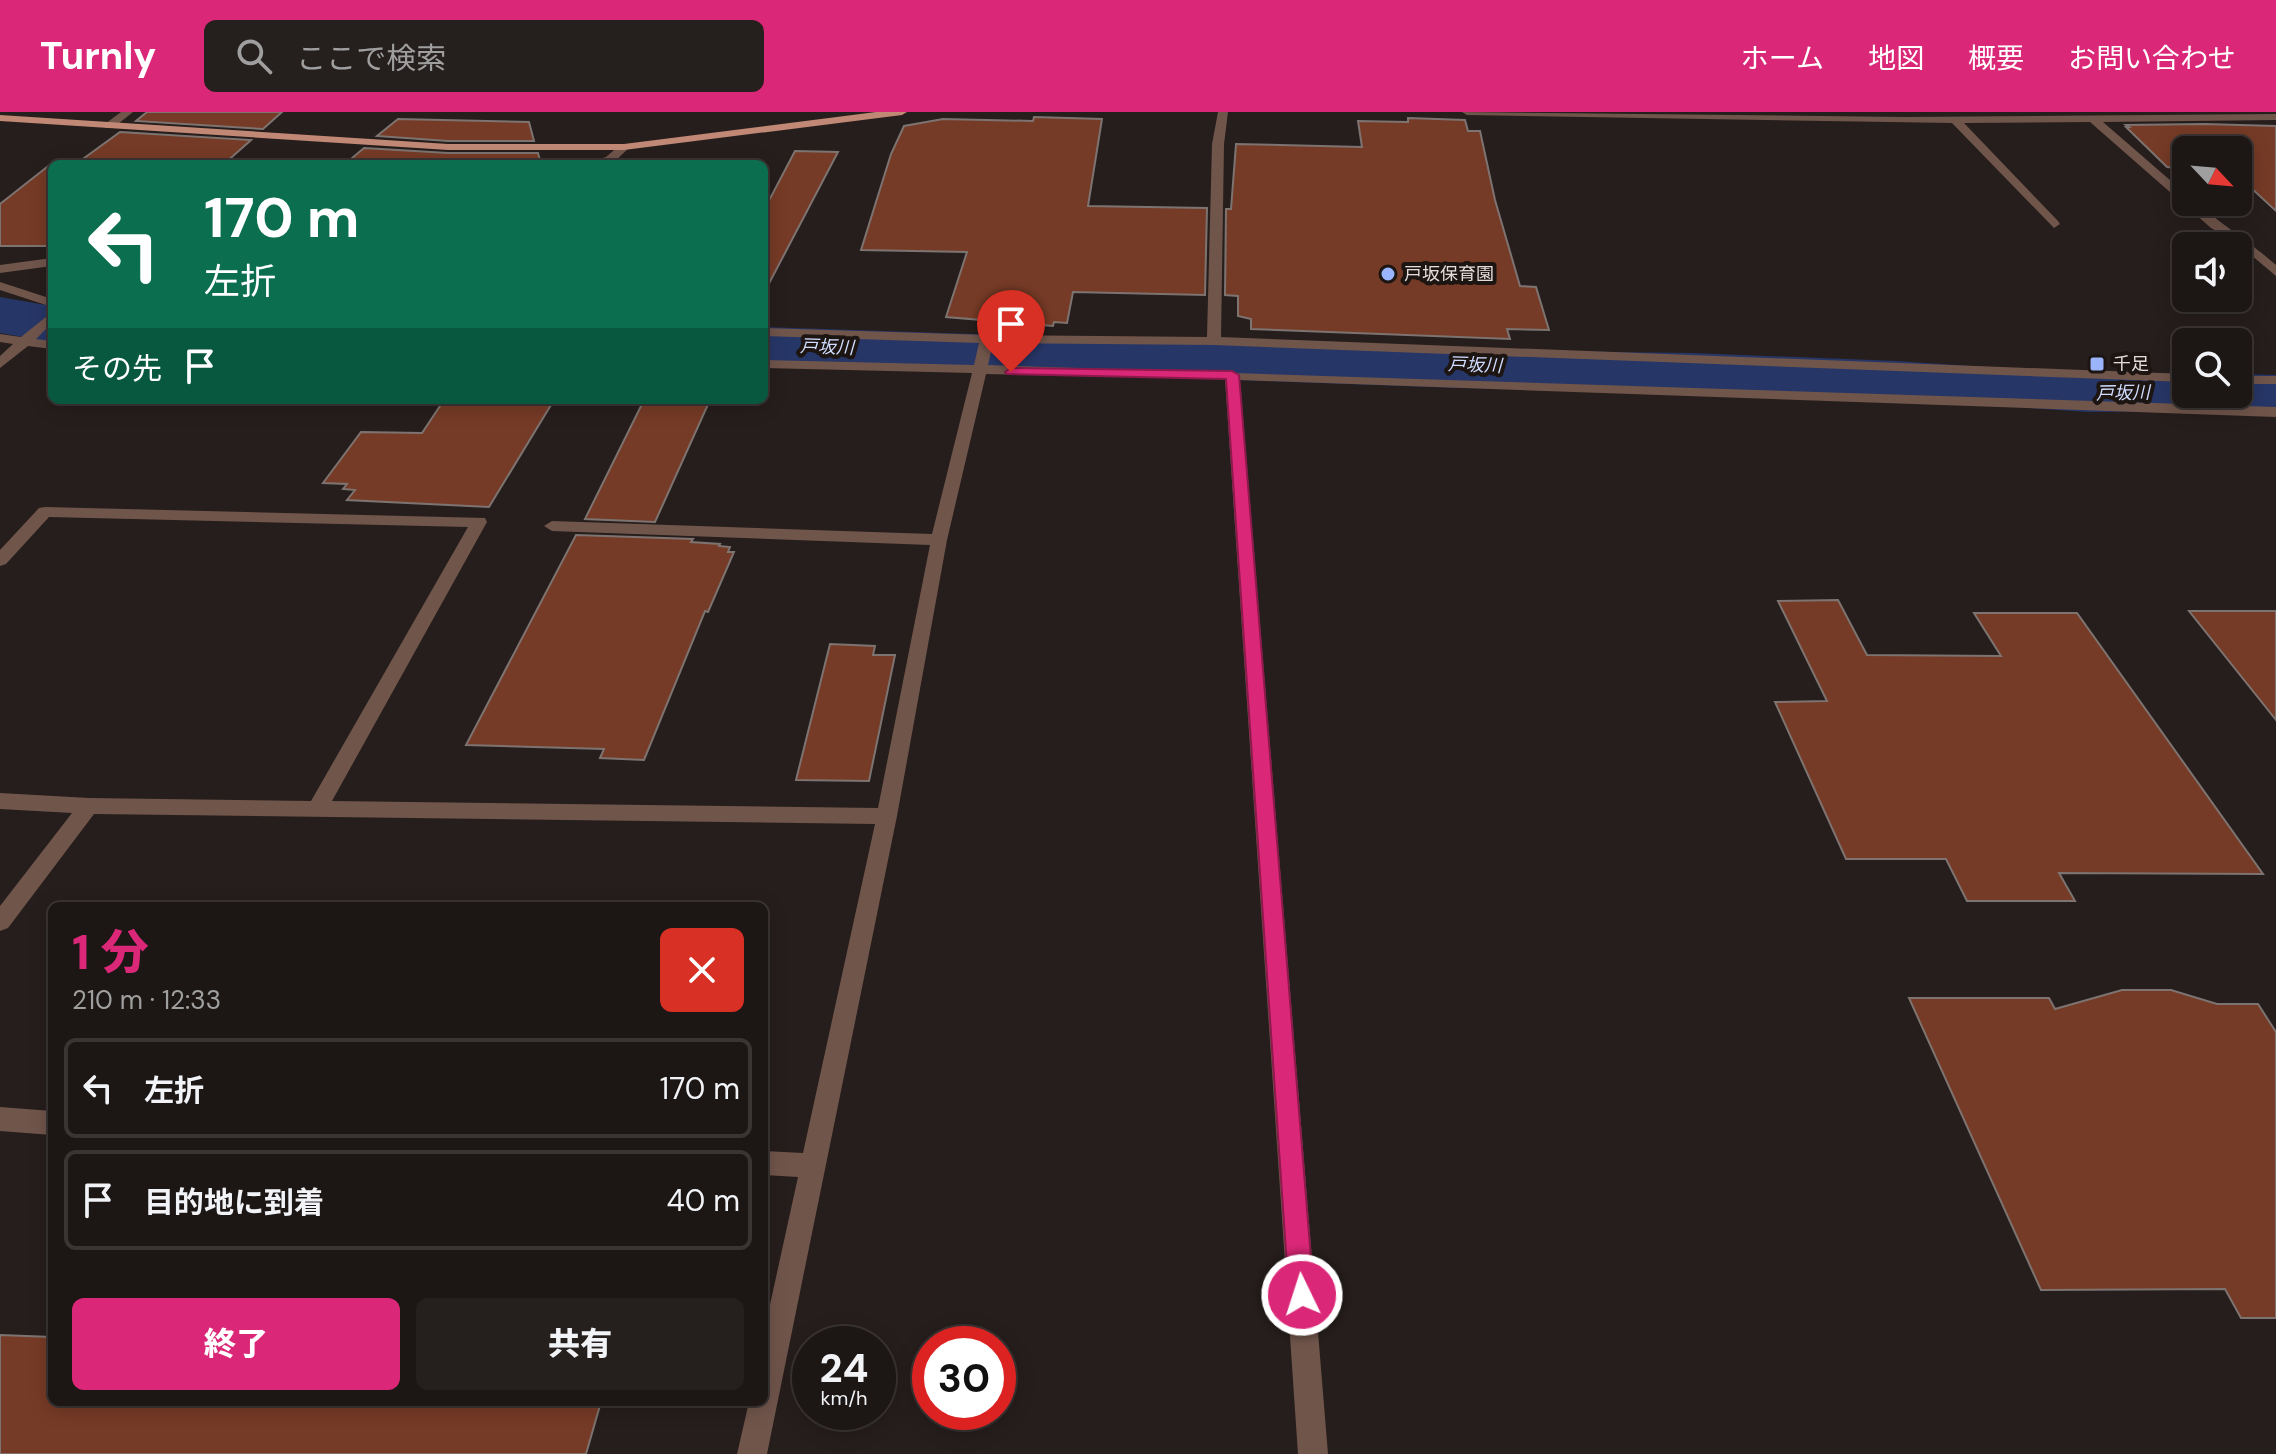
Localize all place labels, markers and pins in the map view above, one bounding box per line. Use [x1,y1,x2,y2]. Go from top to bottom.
place label: 戸坂保育園 [1404,262,1494,286]
marker: 戸坂保育園 [1379,265,1397,283]
pin [977,290,1045,372]
place label: 千足 [2113,352,2149,376]
marker: 千足 [2088,355,2106,373]

